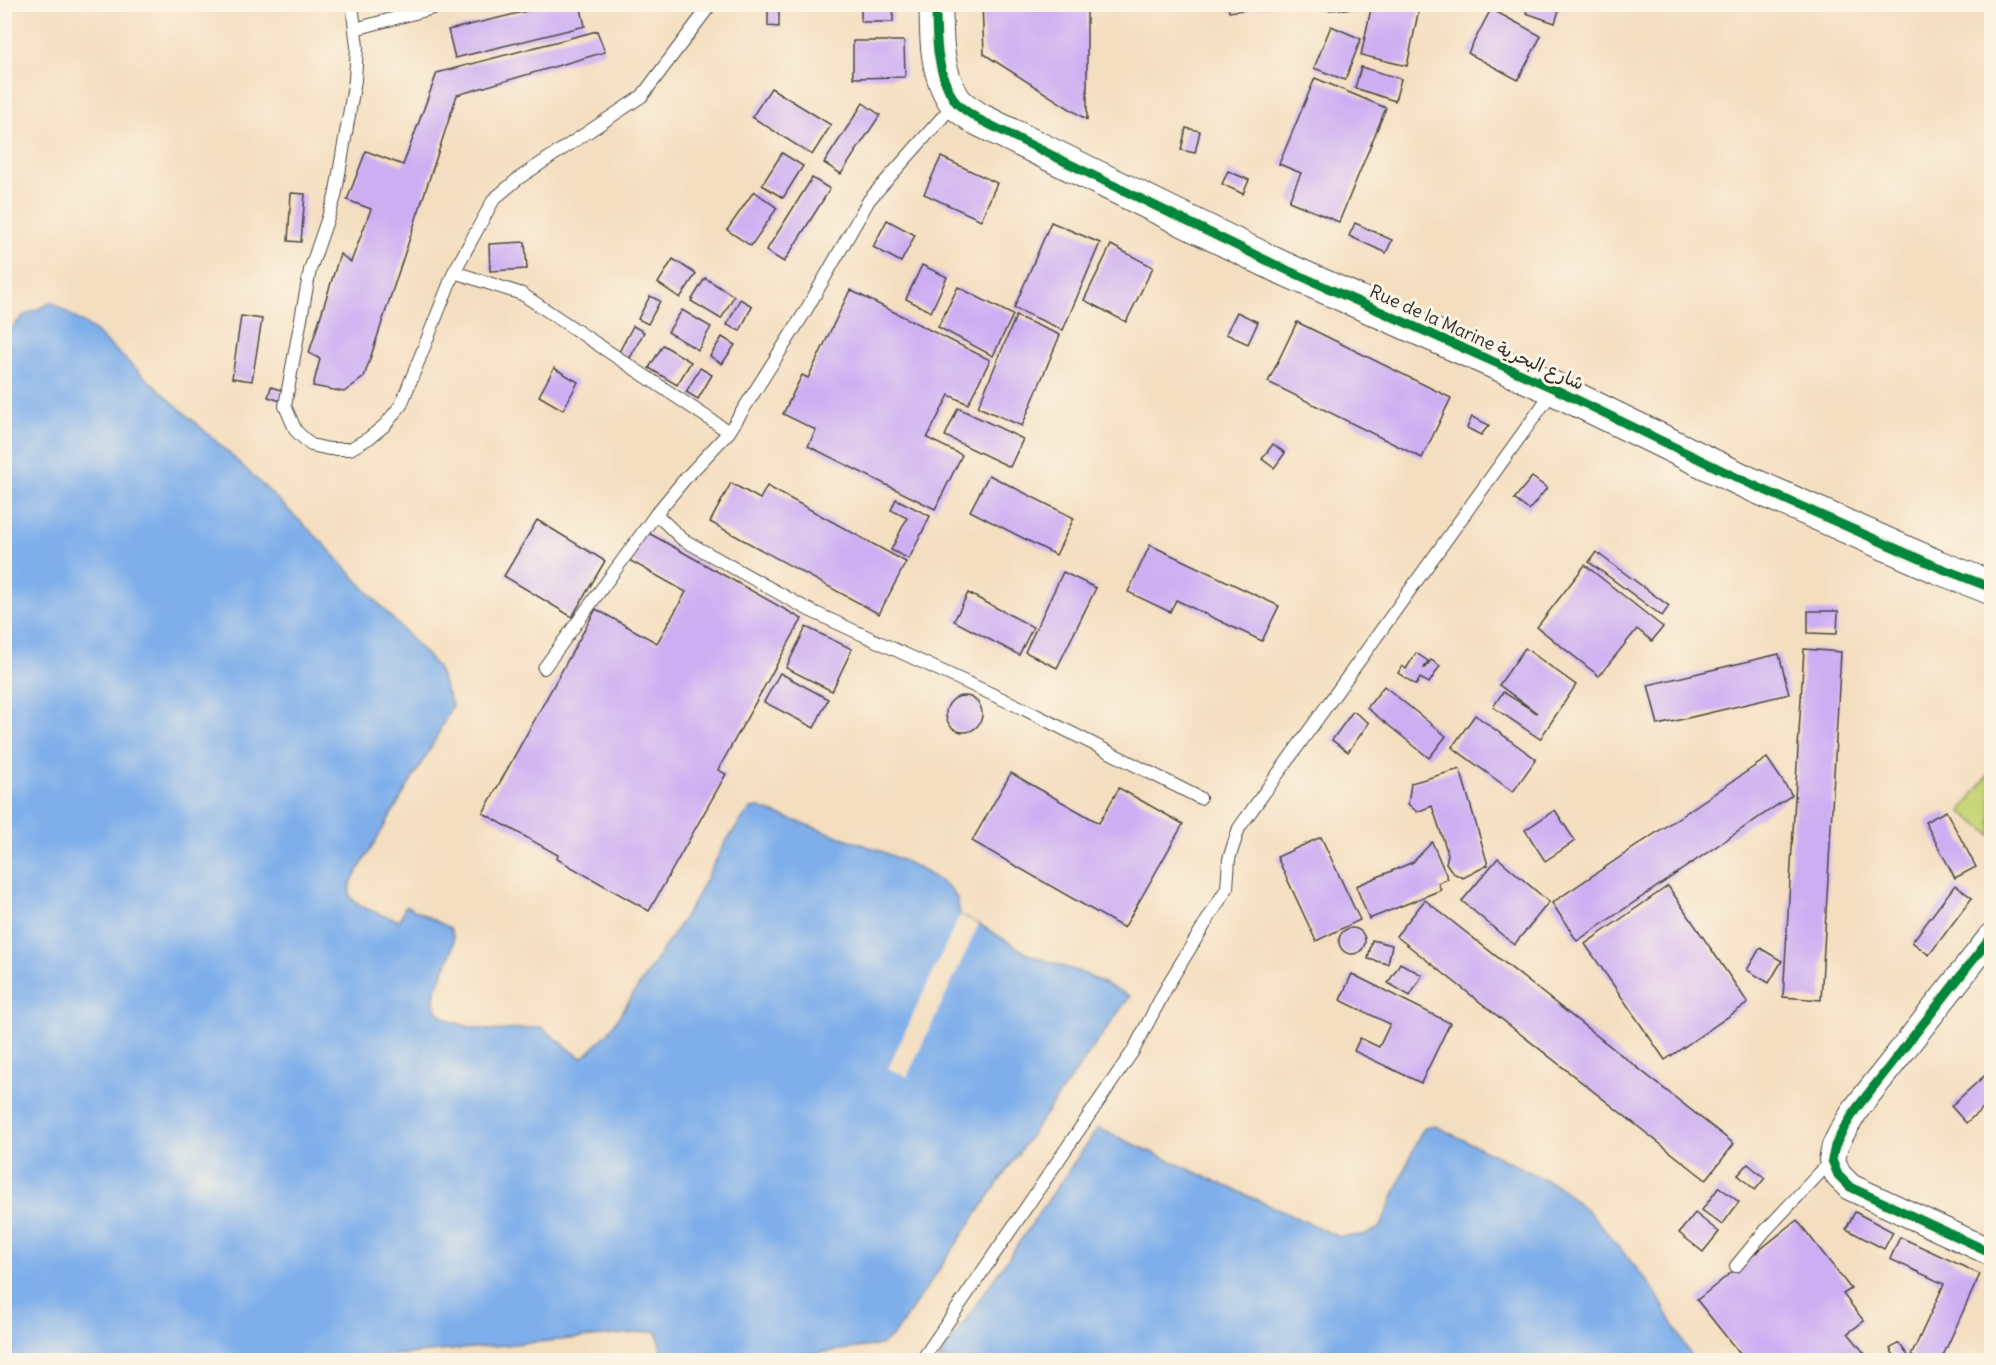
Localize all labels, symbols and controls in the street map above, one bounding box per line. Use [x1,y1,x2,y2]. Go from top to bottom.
street label: Rue de la Marine شارع البحرية [1366,279,1588,396]

